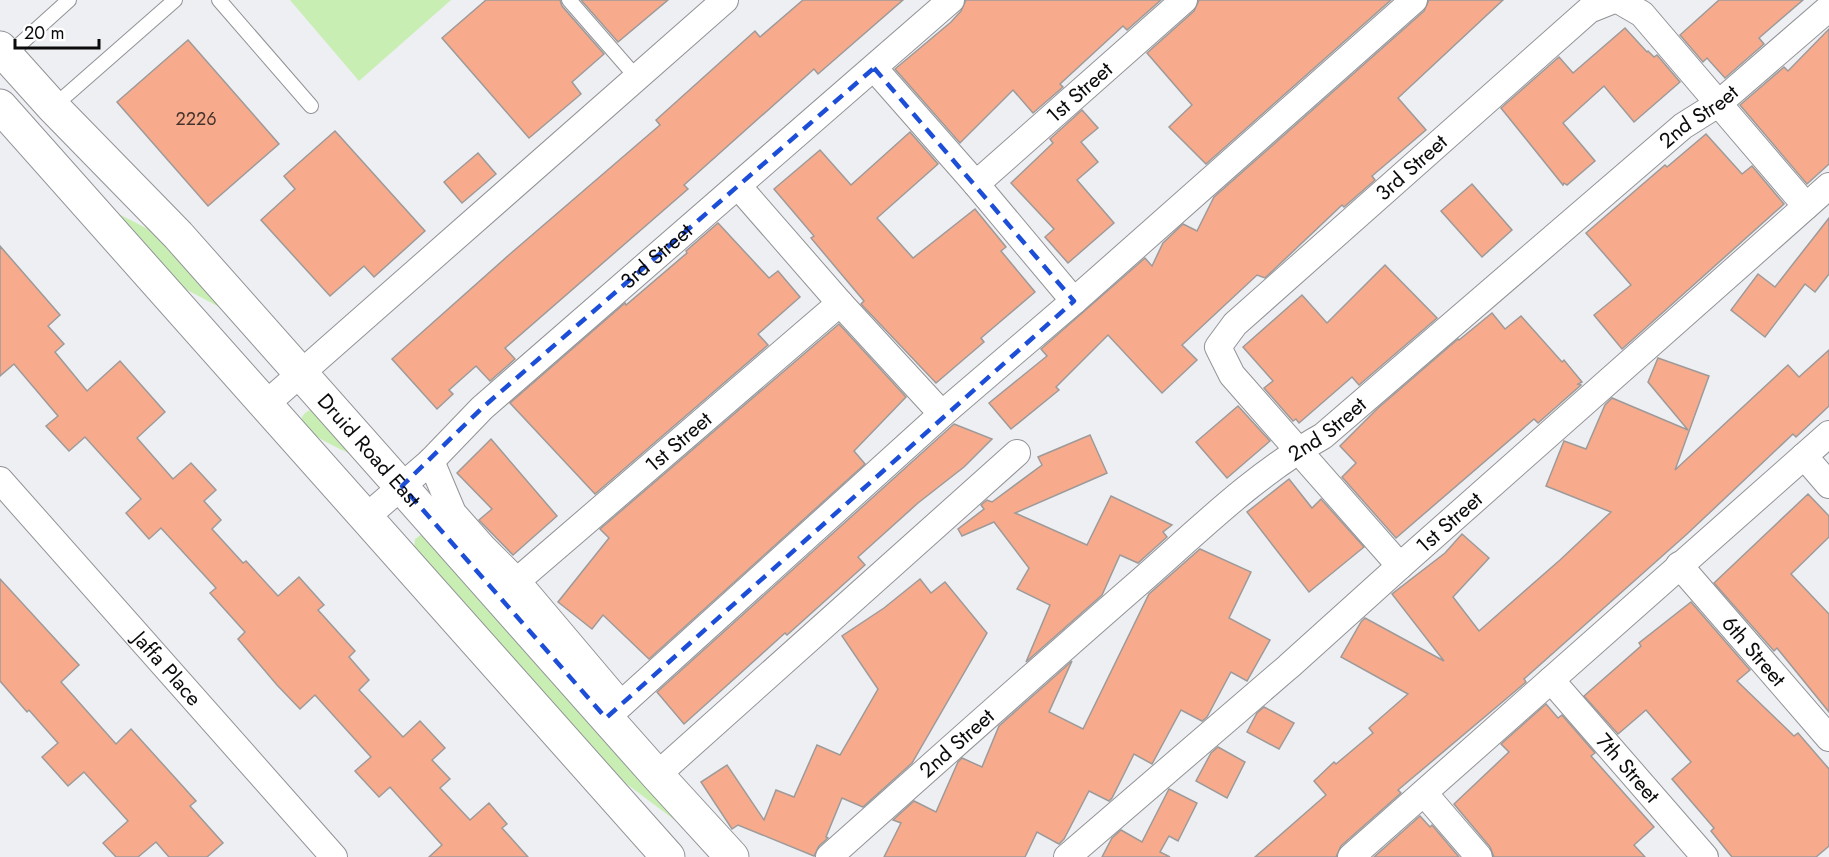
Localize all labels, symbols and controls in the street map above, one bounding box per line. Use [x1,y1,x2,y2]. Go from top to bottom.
scale bar [15,12,99,50]
text: 20 m [24,20,64,46]
street label: 1st Street [1040,55,1119,130]
street label: 2nd Street [1652,78,1745,155]
house number: 2226 [175,106,217,132]
street label: 3rd Street [1369,127,1454,208]
street label: 3rd Street [614,216,699,296]
street label: Druid Road East [310,387,428,514]
street label: 2nd Street [1282,390,1373,469]
street label: 1st Street [639,405,718,479]
street label: 1st Street [1410,485,1489,560]
street label: 6th Street [1715,609,1793,693]
street label: Jaffa Place [124,622,209,713]
street label: 2nd Street [913,702,1001,785]
street label: 7th Street [1589,727,1667,810]

